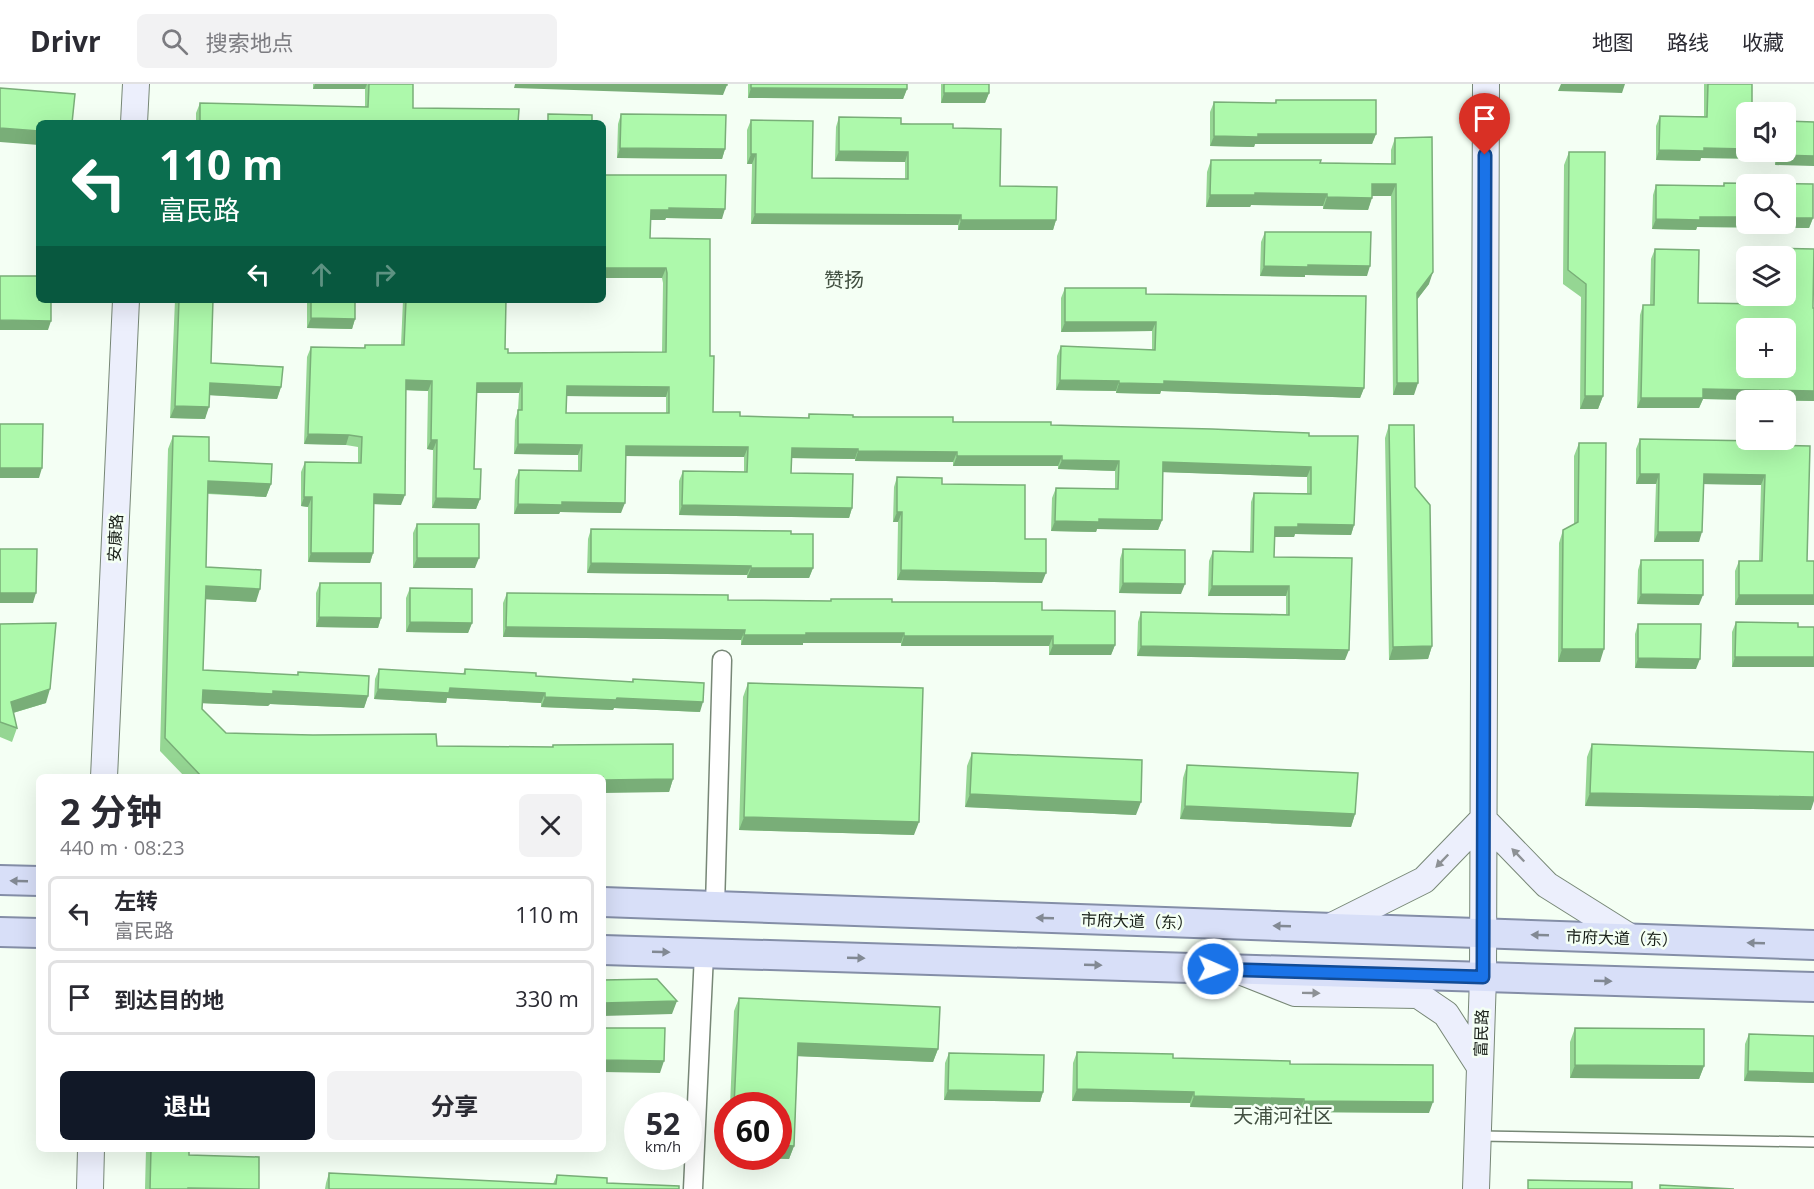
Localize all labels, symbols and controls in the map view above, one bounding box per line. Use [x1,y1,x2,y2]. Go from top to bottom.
search box [137,14,557,68]
text: Drivr [30,22,101,60]
icon: search [158,25,191,58]
text: 搜索地点 [206,27,294,57]
text: 地图 [1592,28,1634,56]
text: 路线 [1667,28,1709,56]
text: 收藏 [1742,28,1784,56]
pin [1459,93,1510,155]
icon: arrive [1468,102,1501,135]
map controls [1736,102,1796,450]
button: sound [1736,102,1796,162]
text: 110 m [159,135,283,192]
icon: left [60,144,138,222]
button: search [1736,174,1796,234]
text: 富民路 [159,191,240,228]
button: layers [1736,246,1796,306]
icon: left [242,258,275,291]
icon: ahead [305,258,338,291]
icon: right [368,258,401,291]
district label: 赞扬 [824,266,864,293]
button: + [1736,318,1796,378]
button: − [1736,390,1796,450]
street label: 安康路 [103,513,127,563]
text: 2 分钟 [60,787,162,836]
button: close [519,794,582,857]
text: 440 m · 08:23 [60,834,185,861]
one-way arrow [1512,849,1526,863]
one-way arrow [1436,853,1450,867]
one-way arrow [10,876,29,885]
text: 左转 [114,885,158,915]
icon: left [63,897,96,930]
text: 110 m [515,899,579,929]
street label: 市府大道（东） [1081,908,1193,934]
one-way arrow [1035,913,1054,922]
text: 富民路 [114,917,174,944]
one-way arrow [1272,922,1291,931]
street label: 市府大道（东） [1566,925,1678,951]
one-way arrow [1530,931,1549,940]
position arrow [1181,937,1245,1001]
one-way arrow [1746,938,1765,948]
one-way arrow [652,948,671,957]
one-way arrow [847,953,866,963]
one-way arrow [1084,961,1103,970]
one-way arrow [1594,976,1613,985]
icon: arrive [63,981,96,1014]
text: 330 m [515,983,579,1013]
text: 到达目的地 [114,984,224,1014]
one-way arrow [1302,989,1321,998]
street label: 富民路 [1469,1009,1493,1057]
button: 退出 [60,1071,315,1140]
button: 分享 [327,1071,582,1140]
speed limit sign: 60 [714,1092,792,1170]
district label: 天浦河社区 [1233,1102,1333,1129]
text: 52 [646,1103,680,1144]
text: km/h [645,1136,681,1156]

